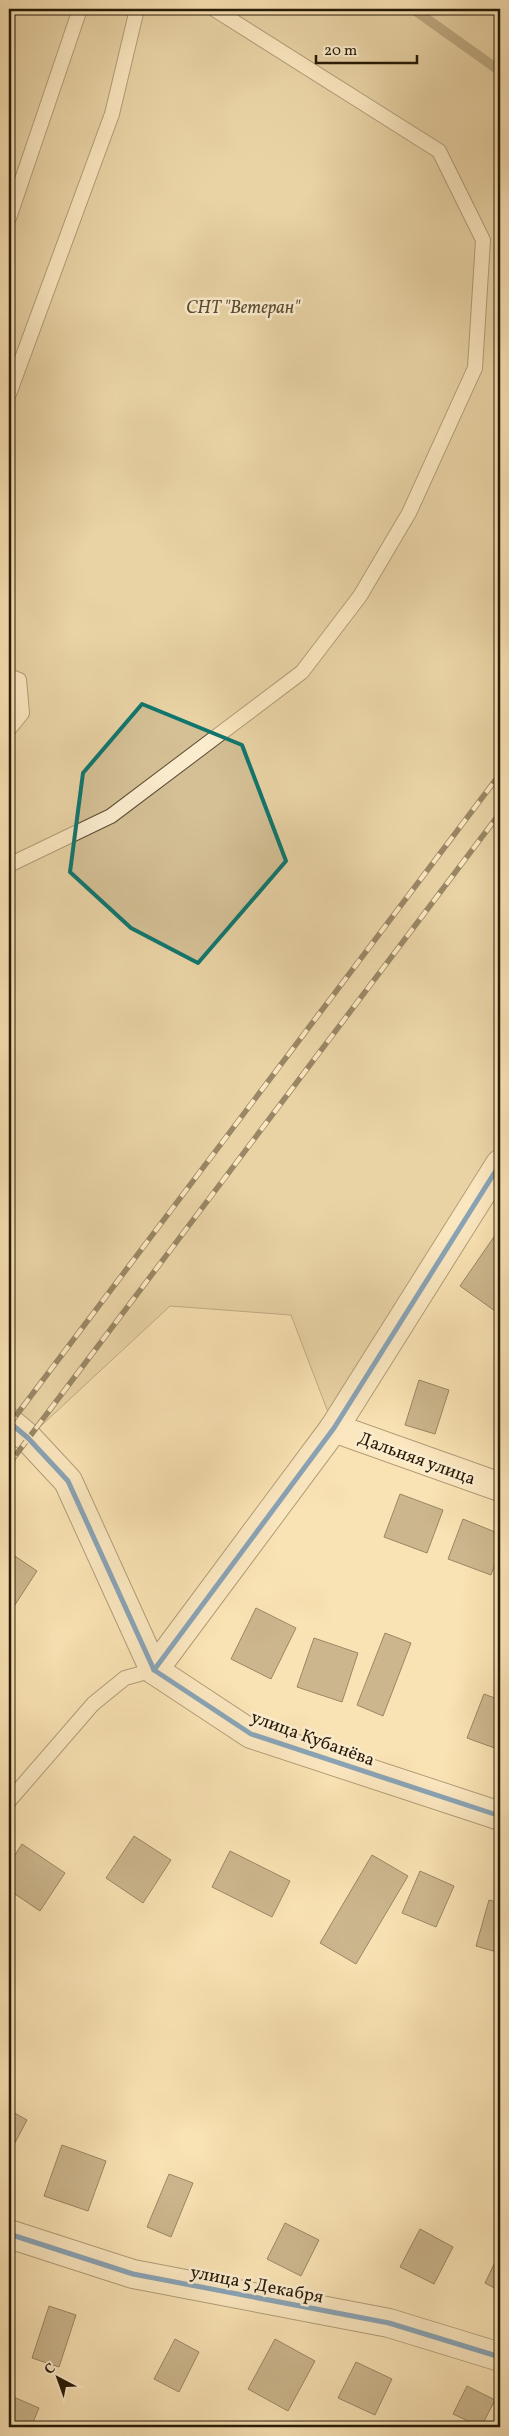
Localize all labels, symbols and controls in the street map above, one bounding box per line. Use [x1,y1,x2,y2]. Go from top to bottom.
scale bar [316,32,418,64]
text: 20 m [324,41,357,62]
park label: СНТ "Ветеран" [186,296,301,321]
street label: Дальняя улица [354,1427,479,1492]
street label: улица Кубанёва [247,1705,378,1773]
street label: улица 5 Декабря [188,2260,325,2311]
north arrow [32,2354,82,2404]
text: С [41,2359,60,2379]

